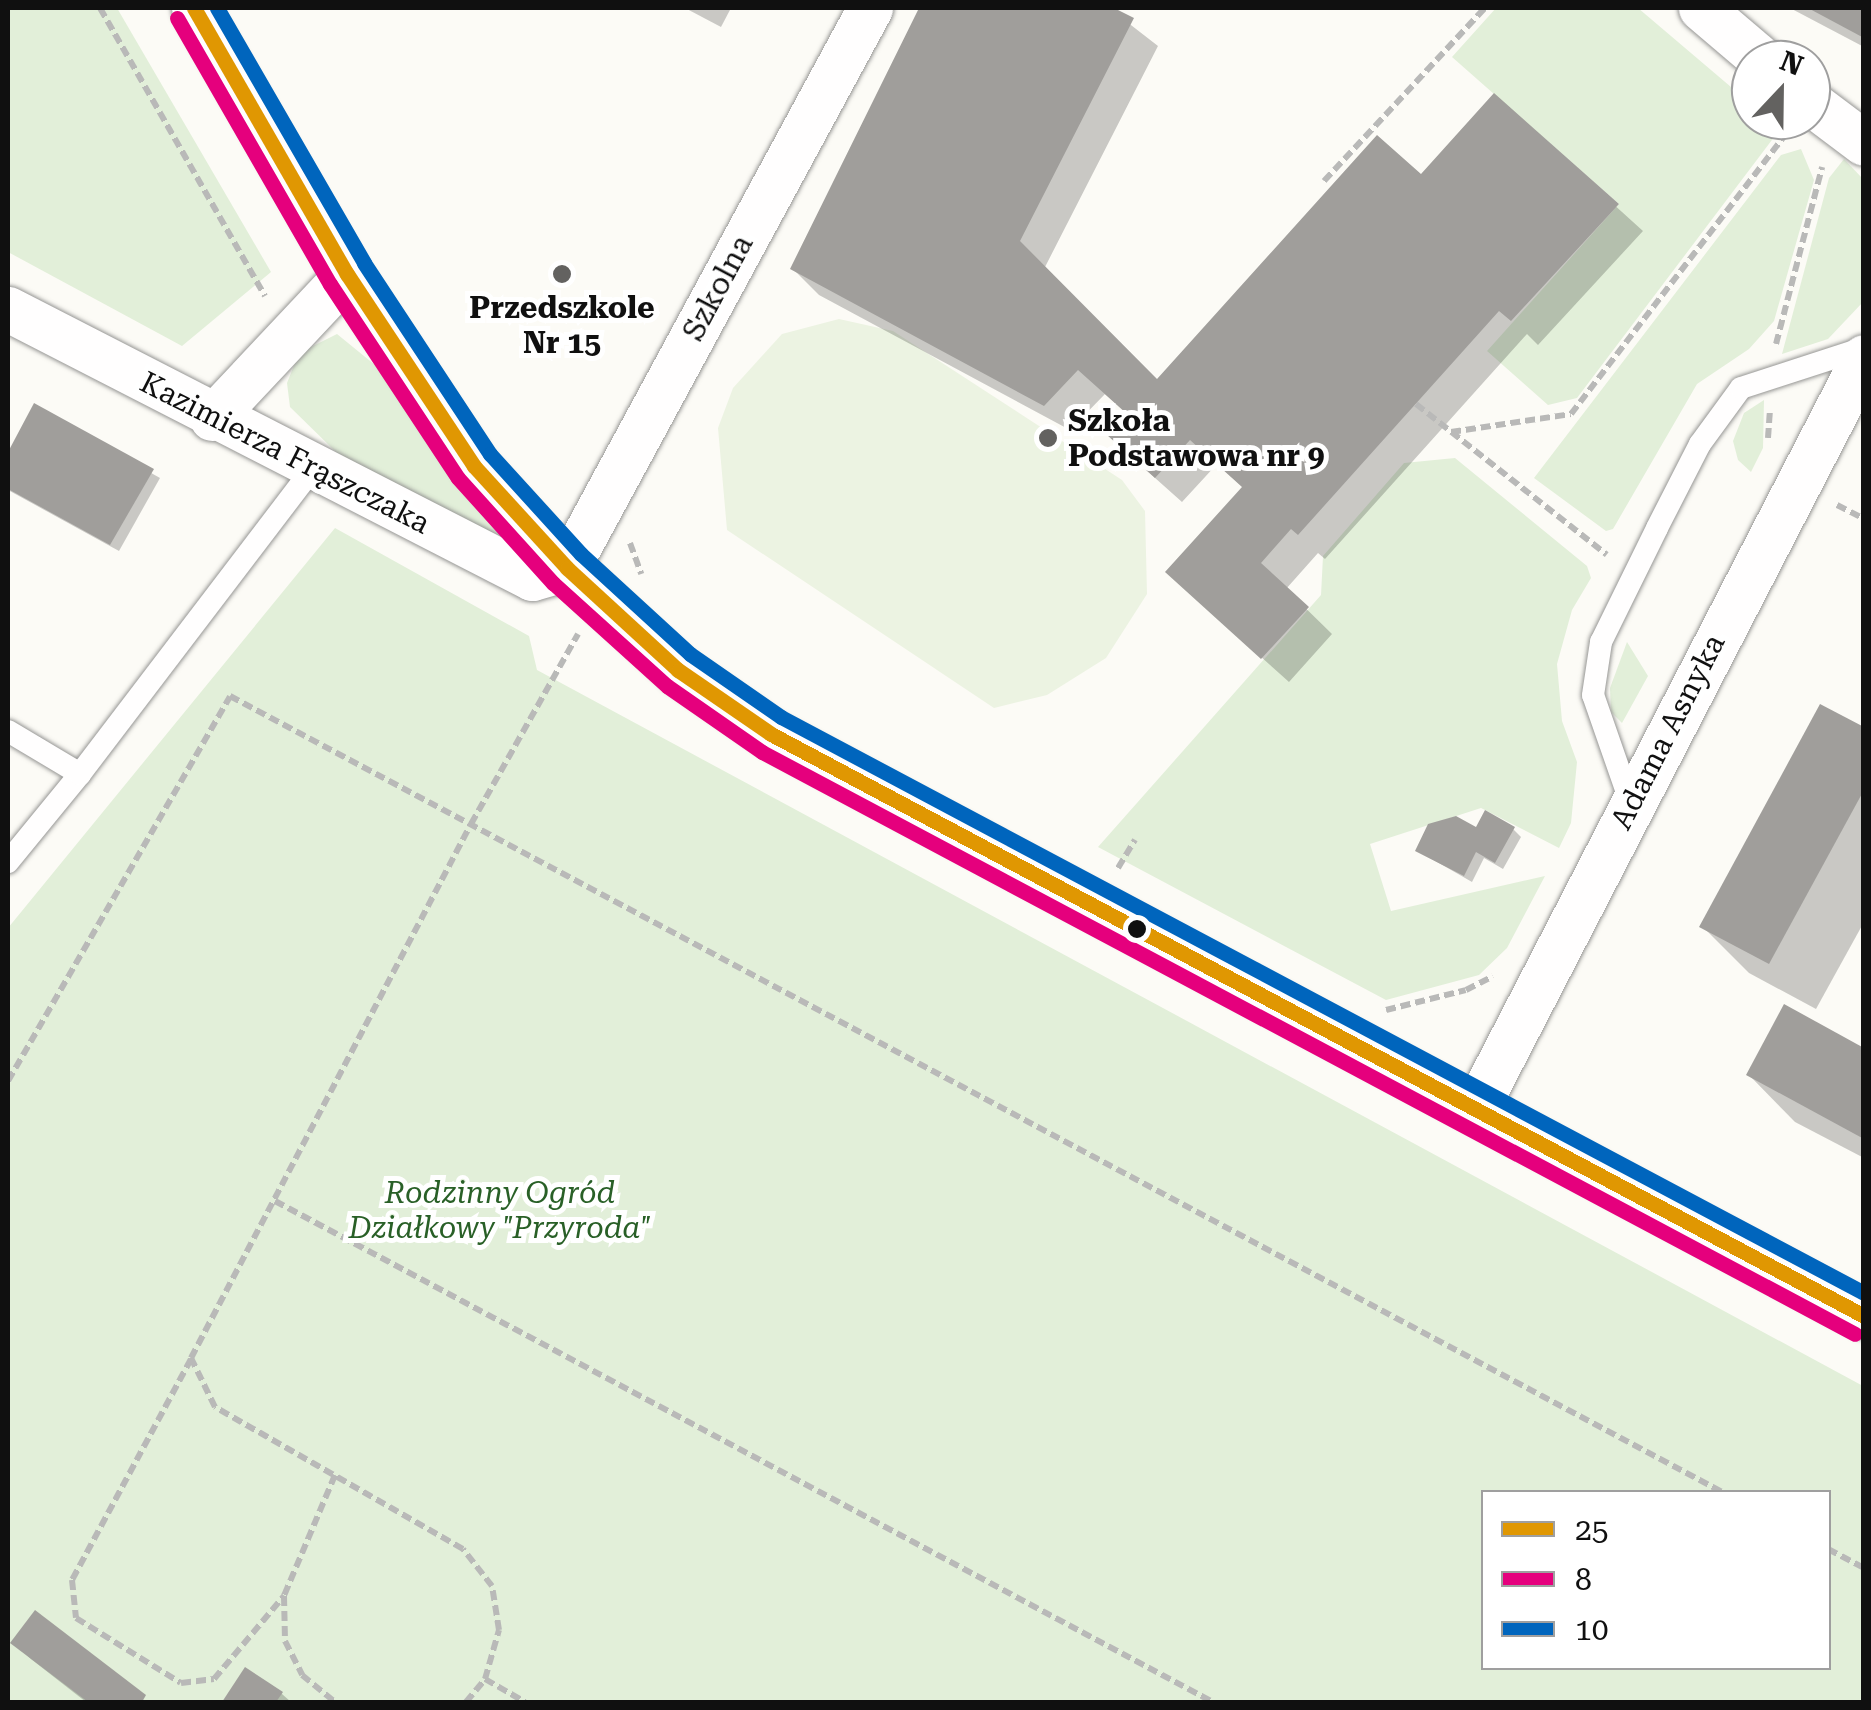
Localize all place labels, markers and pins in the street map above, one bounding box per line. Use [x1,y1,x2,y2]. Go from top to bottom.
marker: Przedszkole Nr 15 [551,263,573,285]
place label: Przedszkole Nr 15 [469,290,655,360]
place label: Szkoła Podstawowa nr 9 [1068,403,1325,474]
marker: Szkoła Podstawowa nr 9 [1037,427,1059,449]
unlabelled marker [1127,919,1147,939]

